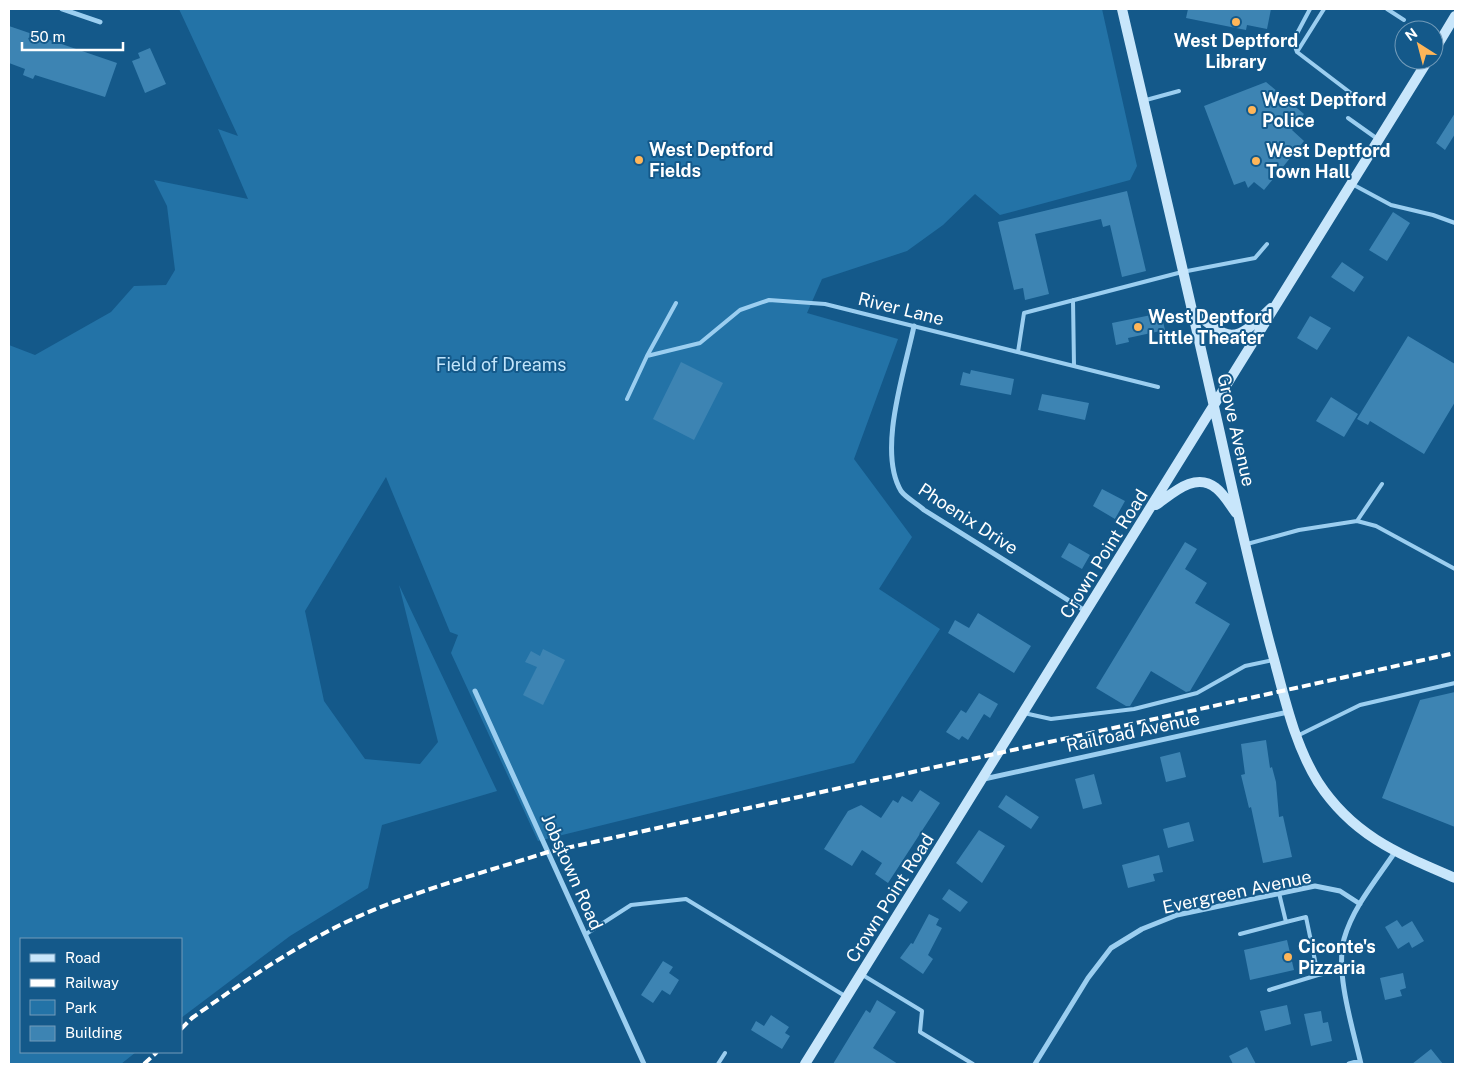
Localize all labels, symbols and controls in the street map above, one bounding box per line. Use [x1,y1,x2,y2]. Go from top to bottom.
marker: West Deptford Library [1230,16,1242,28]
scale bar [22,20,124,52]
north arrow [1394,20,1444,70]
text: N [1402,25,1420,44]
text: 50 m [30,28,65,45]
place label: West Deptford Library [1174,30,1298,72]
place label: West Deptford Police [1262,89,1387,131]
marker: West Deptford Police [1246,104,1258,116]
place label: West Deptford Fields [649,139,774,181]
place label: West Deptford Town Hall [1266,140,1391,182]
marker: West Deptford Fields [633,154,645,166]
marker: West Deptford Town Hall [1250,155,1262,167]
street label: River Lane [856,288,946,329]
place label: West Deptford Little Theater [1148,306,1273,348]
marker: West Deptford Little Theater [1132,321,1144,333]
park label: Field of Dreams [436,354,566,375]
street label: Grove Avenue [1213,371,1260,488]
street label: Phoenix Drive [914,479,1022,559]
street label: Crown Point Road [1055,485,1152,622]
street label: Railroad Avenue [1064,707,1201,756]
street label: Jobstown Road [537,810,607,933]
street label: Crown Point Road [841,829,938,966]
street label: Evergreen Avenue [1160,865,1313,918]
place label: Ciconte's Pizzaria [1298,936,1376,978]
legend [20,938,182,1053]
text: Road [65,949,101,966]
marker: Ciconte's Pizzaria [1282,951,1294,963]
text: Railway [65,974,119,991]
text: Park [65,999,97,1016]
text: Building [65,1024,123,1041]

